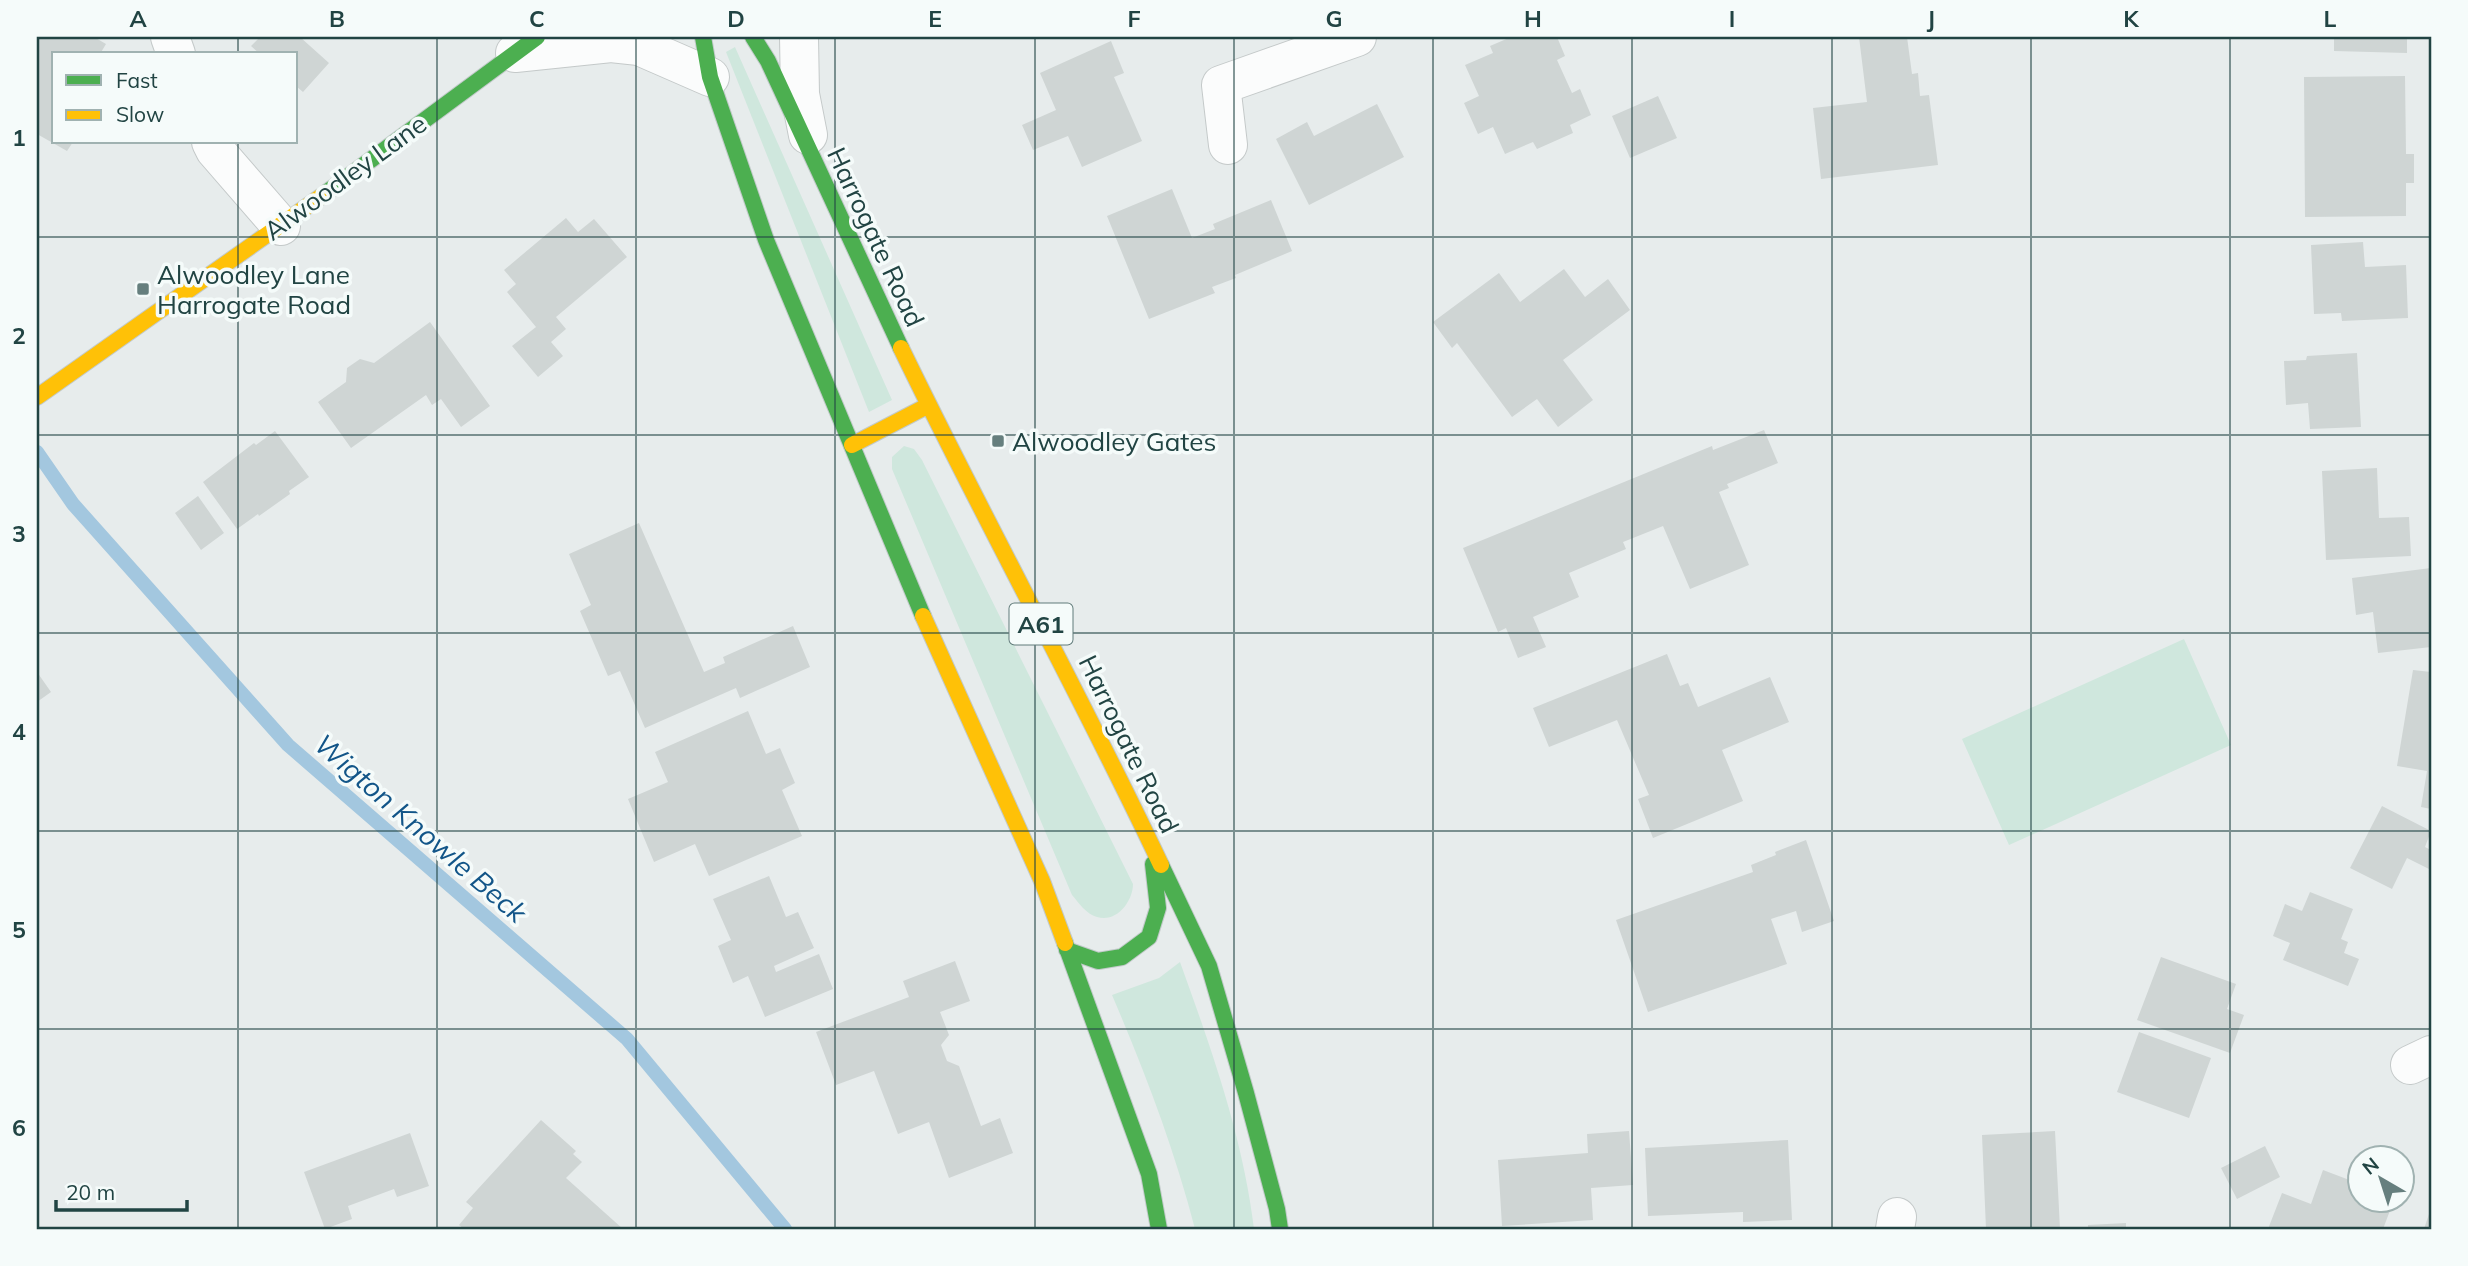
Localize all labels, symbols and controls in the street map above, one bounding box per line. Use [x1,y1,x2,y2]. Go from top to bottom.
text: A [129,4,147,33]
text: B [329,4,345,33]
text: C [529,4,545,33]
text: D [727,4,745,33]
text: E [928,4,942,33]
text: F [1127,4,1141,33]
text: G [1325,4,1343,33]
text: H [1524,4,1542,33]
text: I [1729,4,1735,33]
text: J [1927,4,1935,33]
text: K [2123,4,2140,33]
text: L [2324,4,2337,33]
legend [52,52,298,144]
text: Fast [116,67,158,93]
text: Slow [116,101,164,127]
street label: Alwoodley Lane [257,107,433,247]
text: 1 [12,123,26,152]
street label: Harrogate Road [820,142,932,332]
place label: Alwoodley Lane Harrogate Road [157,258,351,321]
marker: Alwoodley Lane Harrogate Road [135,281,151,297]
text: 2 [12,321,26,350]
place label: Alwoodley Gates [1012,425,1216,458]
marker: Alwoodley Gates [990,433,1006,449]
text: 3 [12,519,26,548]
road number: A61 [1010,604,1072,644]
street label: Harrogate Road [1072,650,1186,838]
text: 4 [12,717,26,746]
water label: Wigton Knowle Beck [308,726,536,931]
text: 5 [12,915,26,944]
text: 6 [12,1113,26,1142]
north arrow [2346,1144,2416,1214]
text: N [2357,1152,2383,1180]
scale bar [56,1168,187,1212]
text: 20 m [66,1179,115,1205]

